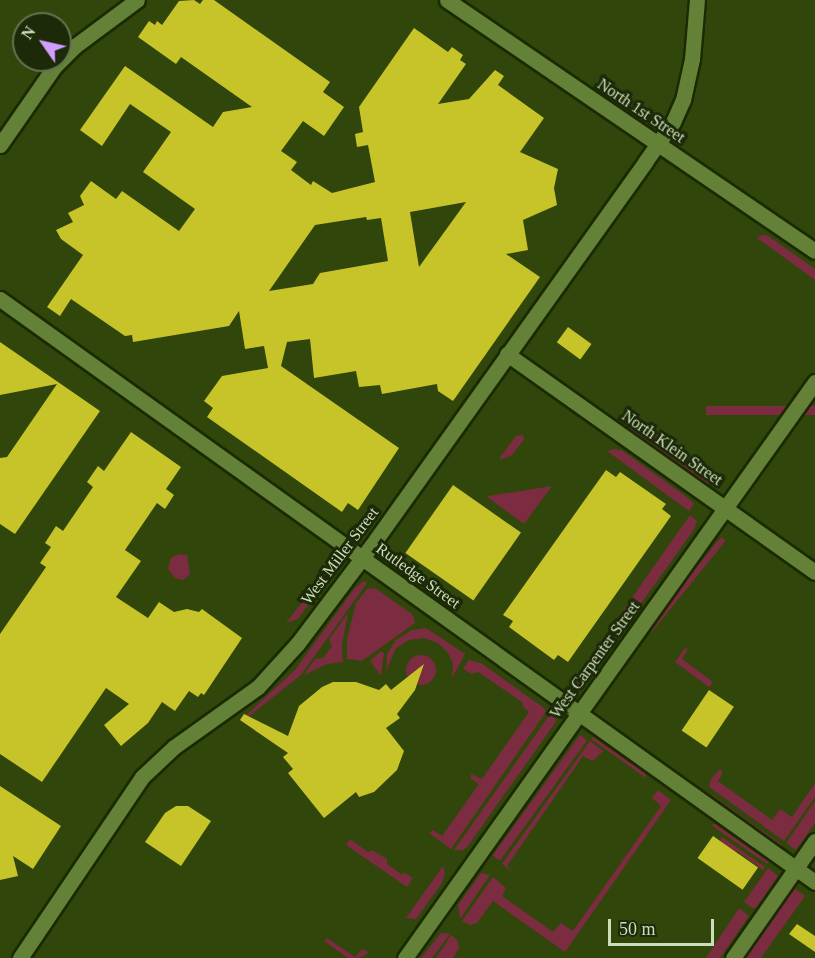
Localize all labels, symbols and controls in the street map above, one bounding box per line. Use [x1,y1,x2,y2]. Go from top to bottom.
north arrow [12,12,72,72]
text: N [18,23,39,42]
street label: North 1st Street [594,75,688,147]
street label: North Klein Street [618,406,726,490]
street label: West Miller Street [297,504,383,608]
street label: Rutledge Street [372,539,464,613]
street label: West Carpenter Street [546,598,644,722]
scale bar [611,907,718,945]
text: 50 m [619,919,656,939]

